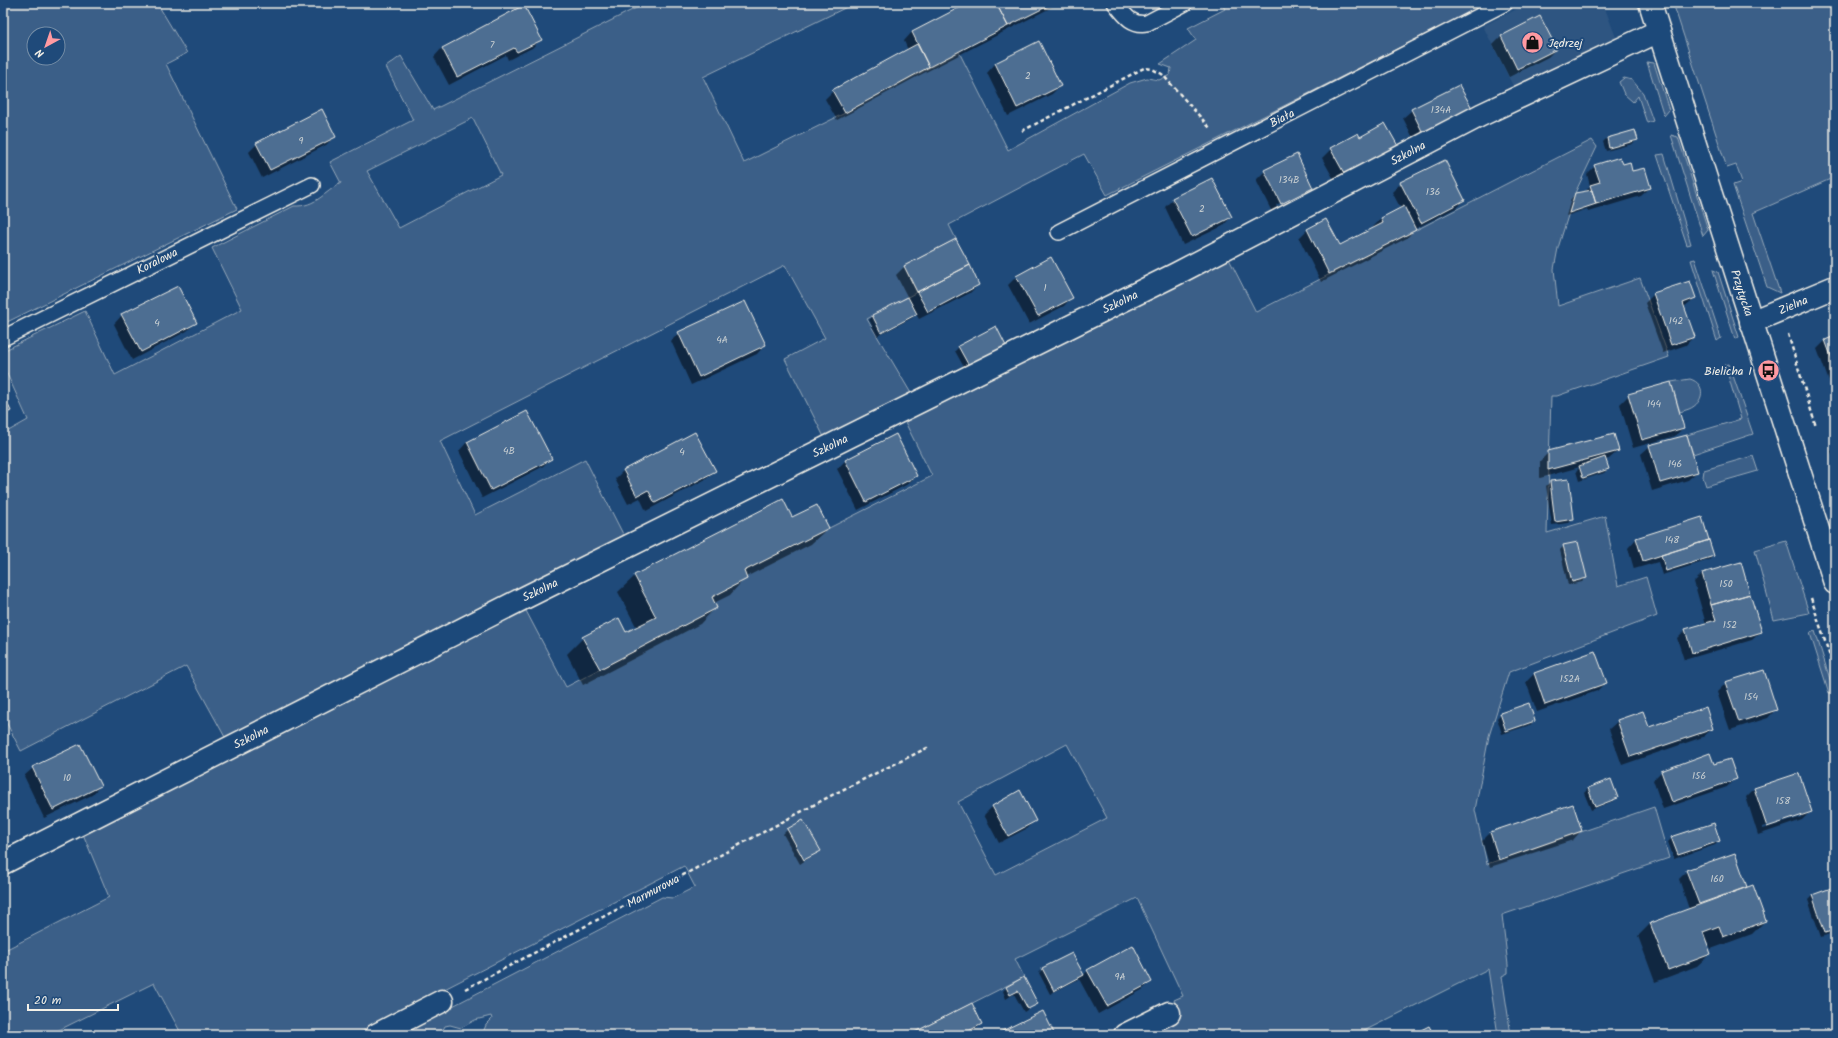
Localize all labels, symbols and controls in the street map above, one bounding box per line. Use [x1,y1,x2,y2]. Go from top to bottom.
north arrow [26,26,66,66]
shop icon: Jędrzej [1520,30,1546,56]
place label: Jędrzej [1548,34,1584,53]
house number: 7 [490,37,495,53]
text: N [32,44,49,62]
house number: 2 [1025,68,1031,84]
house number: 134A [1431,102,1451,118]
street label: Biała [1266,104,1298,133]
house number: 9 [299,133,304,149]
street label: Szkolna [1387,136,1430,171]
house number: 134B [1279,172,1299,188]
house number: 136 [1426,184,1440,200]
house number: 2 [1199,201,1205,217]
street label: Koralowa [133,243,182,280]
street label: Przytycka [1725,267,1758,319]
house number: 1 [1043,280,1047,296]
street label: Szkolna [1099,285,1142,319]
street label: Zielna [1775,291,1811,320]
house number: 142 [1669,313,1683,329]
house number: 4 [154,315,160,331]
house number: 4A [716,332,728,348]
bus stop icon: Bielicha I [1755,358,1781,384]
place label: Bielicha I [1704,362,1752,381]
house number: 144 [1647,396,1662,412]
street label: Szkolna [809,429,852,463]
house number: 4B [503,443,515,459]
house number: 4 [679,444,685,460]
house number: 146 [1668,456,1682,472]
house number: 148 [1665,532,1680,548]
street label: Szkolna [519,573,562,607]
house number: 150 [1719,576,1733,592]
house number: 152 [1723,617,1737,633]
house number: 152A [1560,671,1580,687]
house number: 154 [1744,689,1758,705]
street label: Szkolna [230,720,273,754]
house number: 156 [1692,768,1706,784]
house number: 10 [63,770,71,786]
house number: 158 [1776,793,1791,809]
street label: Marmurowa [623,869,683,913]
house number: 160 [1710,871,1724,887]
house number: 9A [1115,969,1125,985]
scale bar [28,986,118,1012]
text: 20 m [34,991,62,1010]

